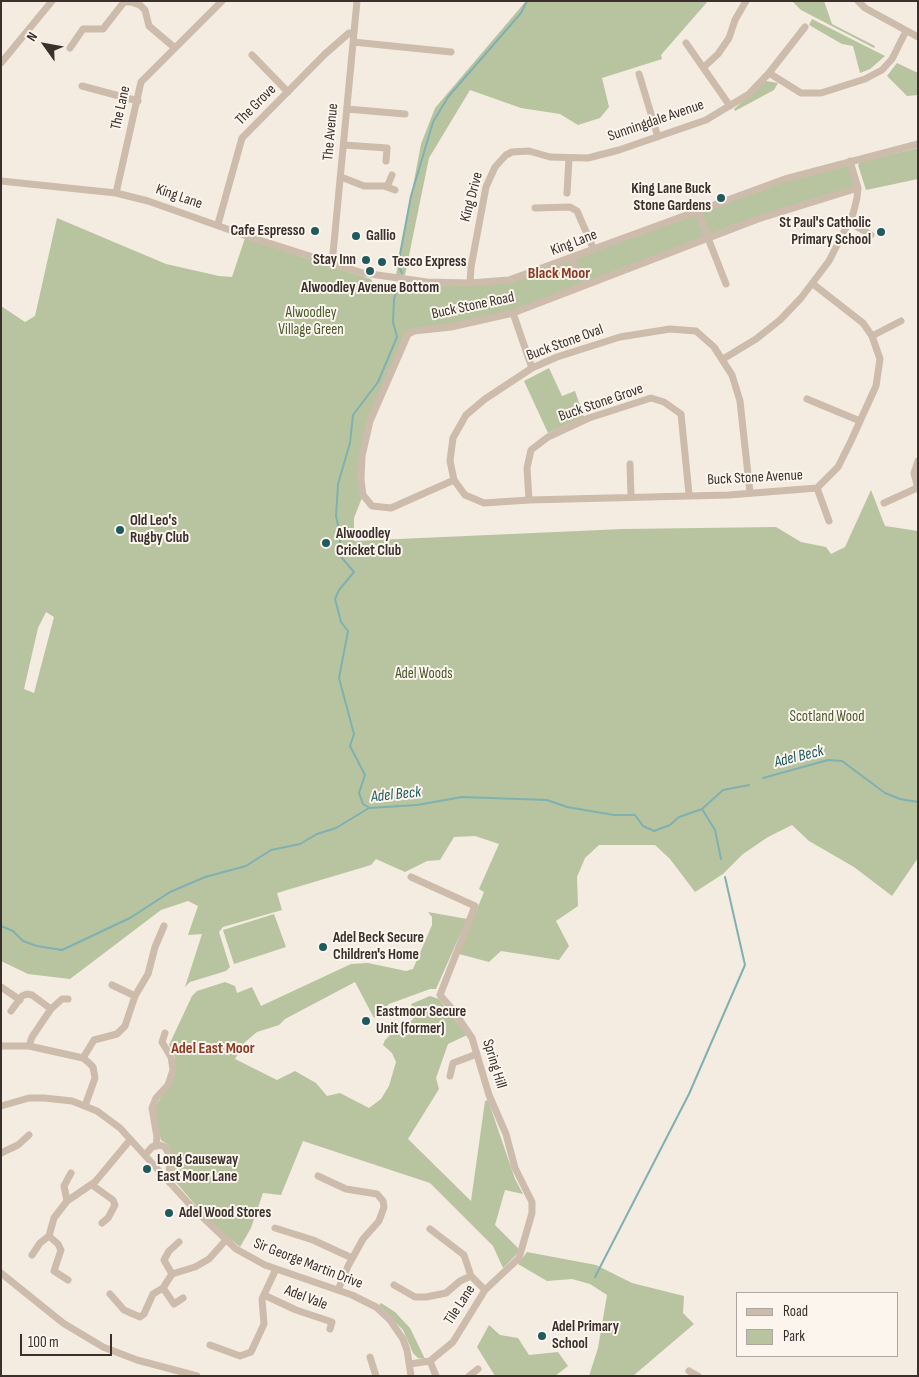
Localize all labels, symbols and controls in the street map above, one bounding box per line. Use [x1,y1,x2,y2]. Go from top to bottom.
north arrow [20,20,70,70]
text: N [23,29,41,44]
street label: The Grove [232,81,280,129]
street label: The Lane [107,84,135,132]
street label: Sunningdale Avenue [606,96,706,146]
street label: The Avenue [320,103,342,161]
street label: King Drive [457,170,487,224]
place label: King Lane Buck Stone Gardens [631,180,711,215]
street label: King Lane [153,181,205,213]
marker: King Lane Buck Stone Gardens [715,192,727,204]
place label: St Paul's Catholic Primary School [779,214,871,249]
place label: Cafe Espresso [231,222,305,240]
marker: Cafe Espresso [309,225,321,237]
street label: King Lane [548,226,600,260]
marker: St Paul's Catholic Primary School [875,226,887,238]
place label: Gallio [366,227,396,245]
marker: Gallio [350,230,362,242]
place label: Stay Inn [313,251,356,269]
place label: Tesco Express [392,253,466,271]
marker: Stay Inn [360,254,372,266]
marker: Tesco Express [376,256,388,268]
district label: Black Moor [528,264,590,284]
marker: Alwoodley Avenue Bottom [364,265,376,277]
place label: Alwoodley Avenue Bottom [301,279,439,297]
street label: Buck Stone Road [430,288,516,324]
park label: Alwoodley Village Green [278,304,344,339]
street label: Buck Stone Oval [524,321,606,365]
street label: Buck Stone Grove [556,380,646,426]
street label: Buck Stone Avenue [707,467,803,489]
place label: Old Leo's Rugby Club [130,512,189,547]
marker: Old Leo's Rugby Club [114,524,126,536]
place label: Alwoodley Cricket Club [336,525,401,560]
marker: Alwoodley Cricket Club [320,537,332,549]
park label: Adel Woods [395,665,453,683]
park label: Scotland Wood [790,708,864,726]
water label: Adel Beck [772,742,826,772]
water label: Adel Beck [370,783,422,807]
place label: Adel Beck Secure Children's Home [333,929,424,964]
marker: Adel Beck Secure Children's Home [317,941,329,953]
place label: Eastmoor Secure Unit (former) [376,1003,466,1038]
marker: Eastmoor Secure Unit (former) [360,1015,372,1027]
street label: Spring Hill [478,1037,510,1091]
district label: Adel East Moor [171,1039,255,1059]
place label: Long Causeway East Moor Lane [157,1151,238,1186]
marker: Long Causeway East Moor Lane [141,1163,153,1175]
place label: Adel Wood Stores [179,1204,271,1222]
marker: Adel Wood Stores [163,1207,175,1219]
street label: Sir George Martin Drive [251,1235,365,1293]
street label: Adel Vale [282,1282,330,1314]
street label: Tile Lane [441,1282,479,1328]
legend [736,1292,899,1357]
text: Road [783,1302,808,1321]
place label: Adel Primary School [552,1318,619,1353]
scale bar [22,1324,115,1356]
text: Park [783,1327,805,1346]
marker: Adel Primary School [536,1330,548,1342]
text: 100 m [28,1333,59,1352]

